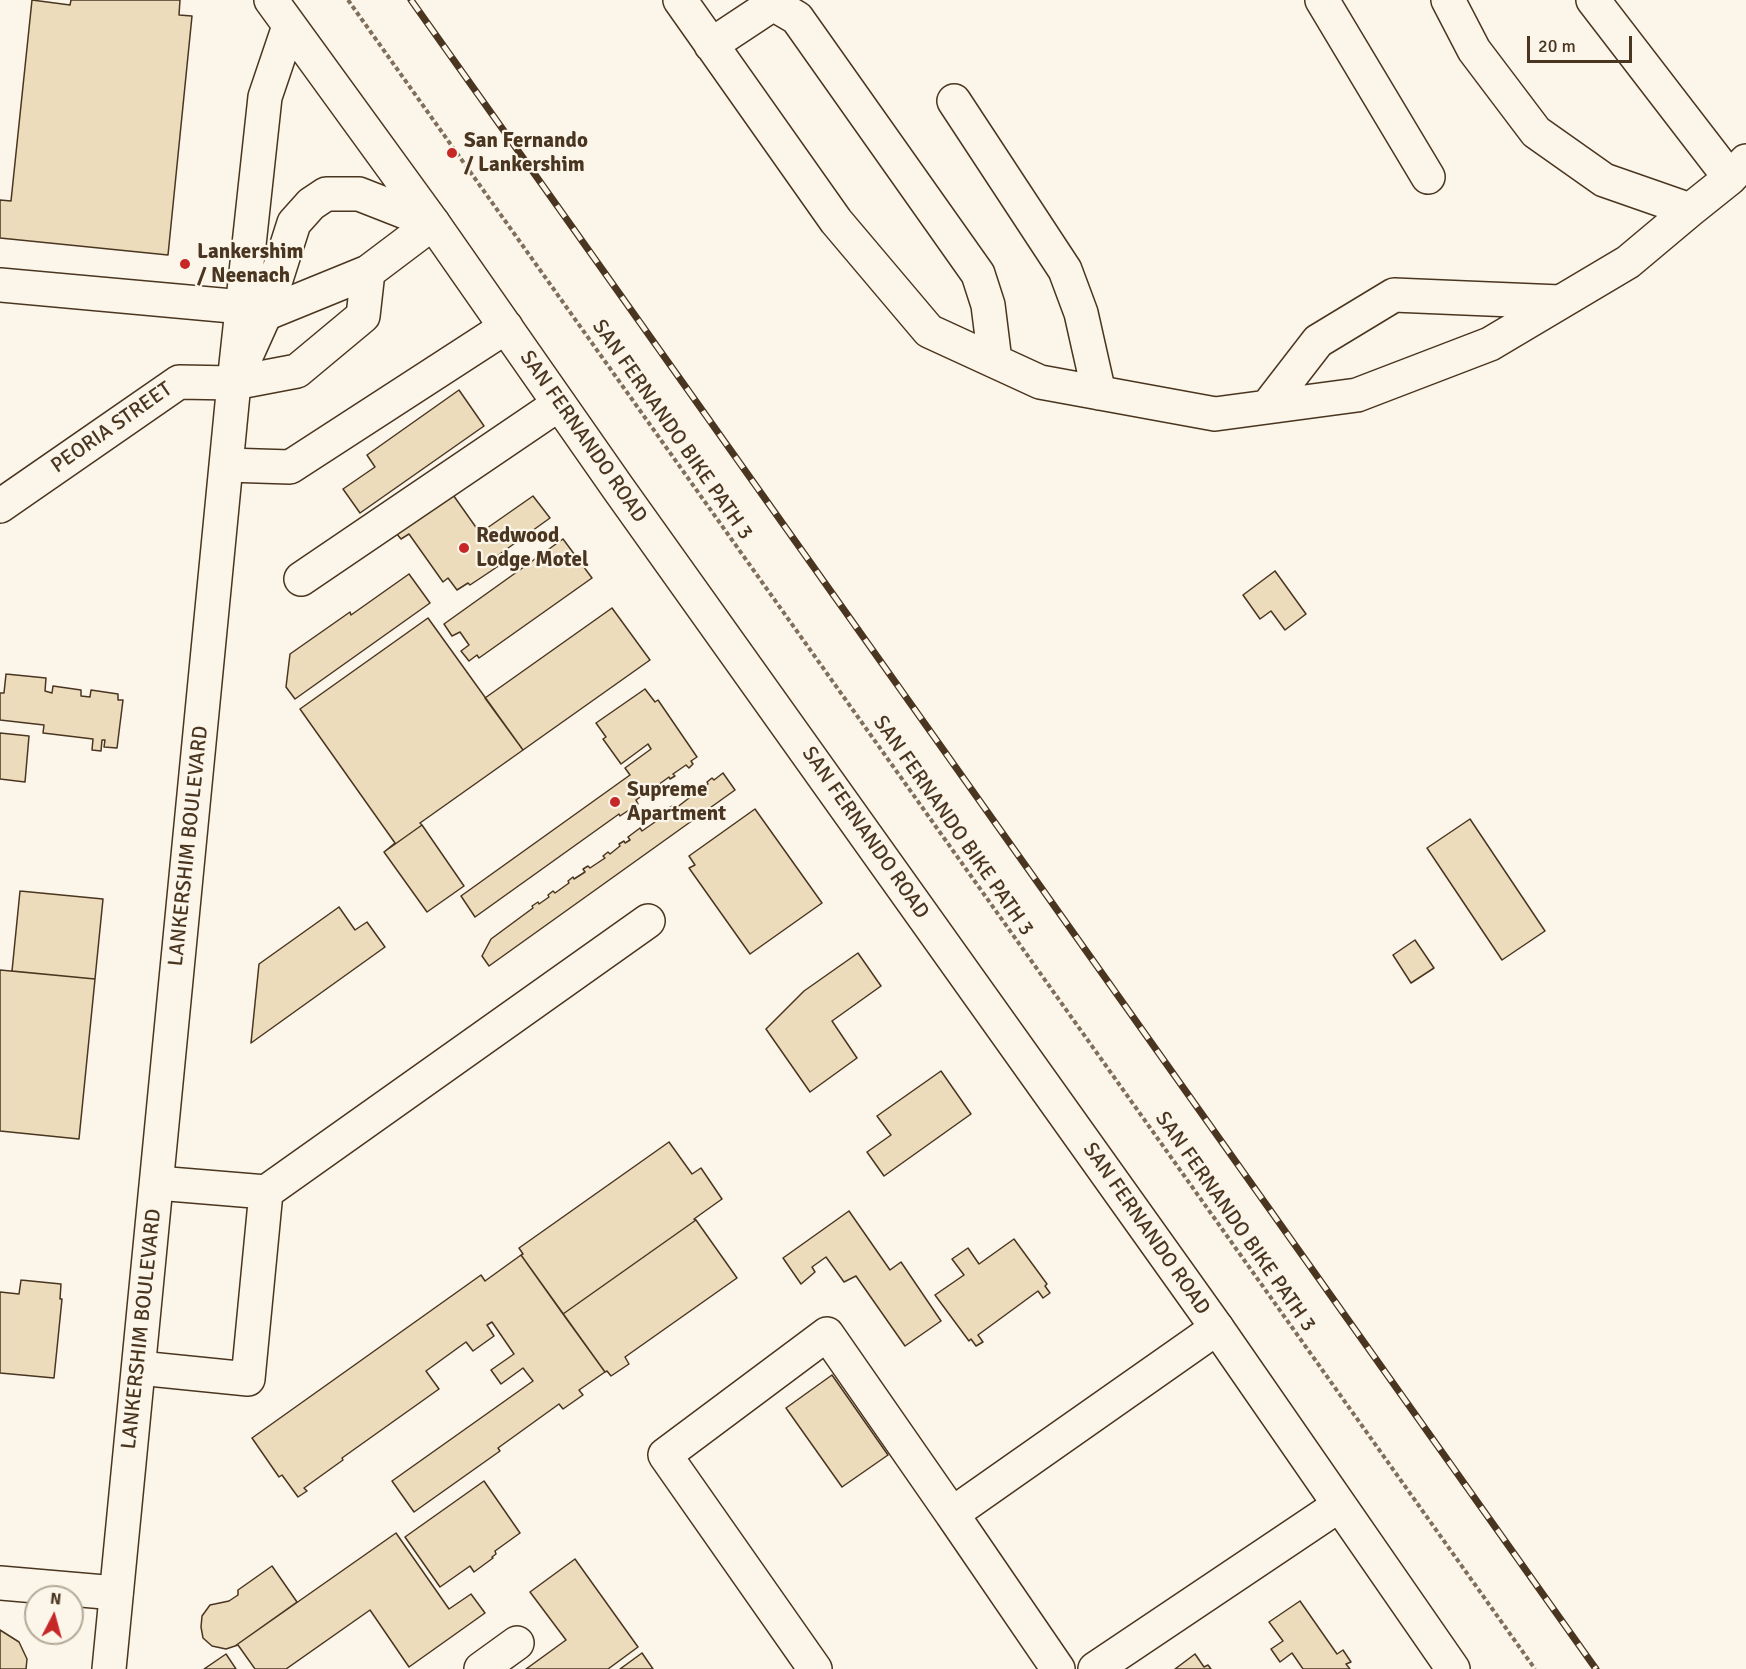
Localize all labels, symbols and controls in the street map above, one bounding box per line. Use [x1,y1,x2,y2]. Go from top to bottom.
scale bar [1530,24,1635,62]
text: 20 m [1538,35,1576,57]
place label: San Fernando / Lankershim [464,128,588,178]
marker: San Fernando / Lankershim [445,146,459,160]
place label: Lankershim / Neenach [197,239,304,289]
marker: Lankershim / Neenach [178,257,192,271]
street label: SAN FERNANDO BIKE PATH 3 [586,315,758,545]
street label: SAN FERNANDO ROAD [514,346,652,528]
street label: PEORIA STREET [47,377,177,479]
place label: Redwood Lodge Motel [476,523,589,573]
marker: Redwood Lodge Motel [457,541,471,555]
street label: SAN FERNANDO BIKE PATH 3 [867,711,1039,941]
street label: LANKERSHIM BOULEVARD [164,725,214,967]
street label: SAN FERNANDO ROAD [796,742,934,924]
place label: Supreme Apartment [627,777,726,827]
marker: Supreme Apartment [608,795,622,809]
street label: SAN FERNANDO BIKE PATH 3 [1149,1107,1321,1337]
street label: SAN FERNANDO ROAD [1077,1138,1215,1320]
street label: LANKERSHIM BOULEVARD [117,1208,167,1450]
north arrow [24,1585,84,1645]
text: N [49,1589,62,1610]

